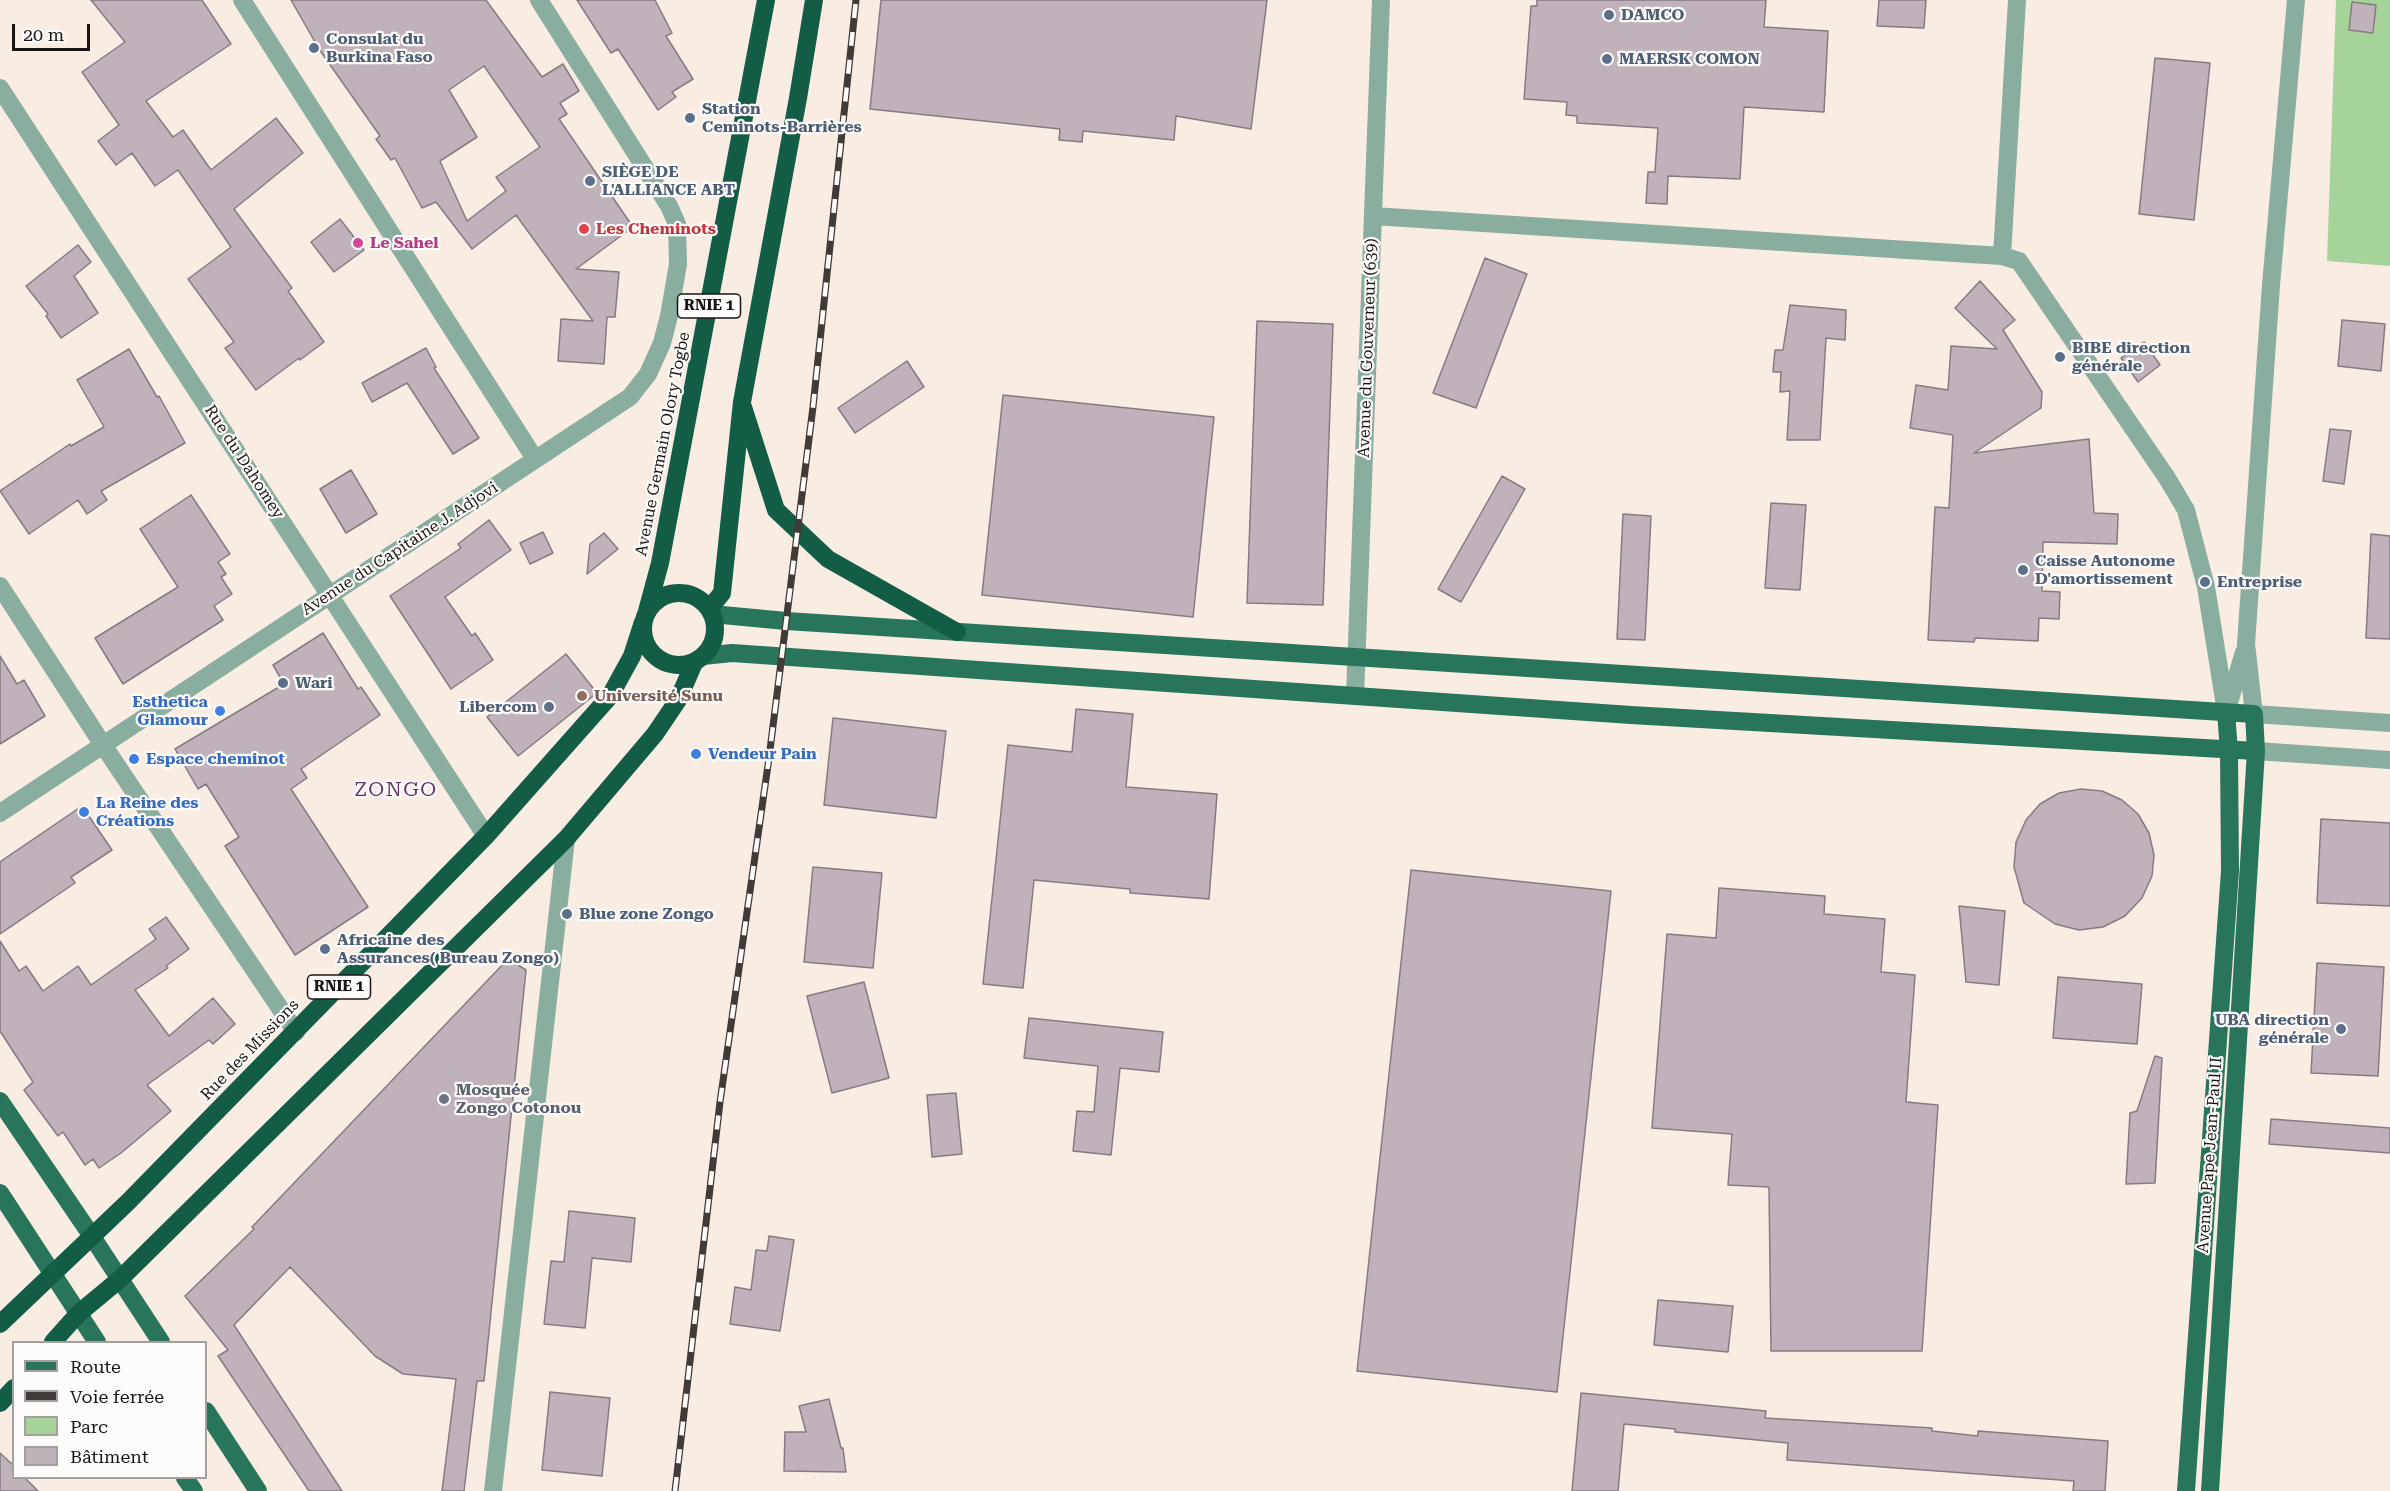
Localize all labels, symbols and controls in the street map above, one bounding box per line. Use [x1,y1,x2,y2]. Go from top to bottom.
place label: DAMCO [1621,5,1685,25]
marker: DAMCO [1602,8,1616,22]
scale bar [15,12,93,50]
text: 20 m [23,24,64,45]
place label: Consulat du Burkina Faso [326,29,433,67]
marker: Consulat du Burkina Faso [307,41,321,55]
place label: MAERSK COMON [1619,49,1760,69]
marker: MAERSK COMON [1600,52,1614,66]
place label: Station Ceminots-Barrières [702,99,862,137]
marker: Station Ceminots-Barrières [683,111,697,125]
place label: SIÈGE DE L'ALLIANCE ABT [602,162,735,200]
marker: SIÈGE DE L'ALLIANCE ABT [583,174,597,188]
place label: Les Cheminots [596,219,716,239]
marker: Les Cheminots [577,222,591,236]
place label: Le Sahel [370,233,439,253]
marker: Le Sahel [351,236,365,250]
street label: Avenue du Gouverneur (639) [1355,238,1381,458]
road number: RNIE 1 [678,294,740,318]
street label: Avenue Germain Olory Togbe [632,330,694,558]
place label: BIBE direction générale [2072,338,2190,376]
marker: BIBE direction générale [2053,350,2067,364]
street label: Rue du Dahomey [200,402,288,522]
street label: Avenue du Capitaine J. Adjovi [298,478,502,620]
place label: Caisse Autonome D'amortissement [2035,551,2175,589]
marker: Caisse Autonome D'amortissement [2016,563,2030,577]
place label: Entreprise [2217,572,2302,592]
marker: Entreprise [2198,575,2212,589]
place label: Wari [295,673,333,693]
marker: Wari [276,676,290,690]
place label: Université Sunu [594,686,723,706]
marker: Université Sunu [575,689,589,703]
place label: Esthetica Glamour [132,692,208,730]
place label: Libercom [459,697,537,717]
marker: Libercom [542,700,556,714]
marker: Esthetica Glamour [213,704,227,718]
place label: Vendeur Pain [708,744,817,764]
marker: Vendeur Pain [689,747,703,761]
place label: Espace cheminot [146,749,285,769]
marker: Espace cheminot [127,752,141,766]
district label: ZONGO [354,778,438,802]
place label: La Reine des Créations [96,793,199,831]
marker: La Reine des Créations [77,805,91,819]
place label: Blue zone Zongo [579,904,714,924]
marker: Blue zone Zongo [560,907,574,921]
place label: Africaine des Assurances( Bureau Zongo) [337,930,559,968]
marker: Africaine des Assurances( Bureau Zongo) [318,942,332,956]
road number: RNIE 1 [308,975,370,999]
street label: Rue des Missions [197,996,303,1104]
place label: UBA direction générale [2215,1010,2329,1048]
marker: UBA direction générale [2334,1022,2348,1036]
street label: Avenue Pape Jean-Paul II [2194,1056,2226,1254]
place label: Mosquée Zongo Cotonou [456,1080,581,1118]
marker: Mosquée Zongo Cotonou [437,1092,451,1106]
legend [12,1341,207,1479]
text: Route [70,1356,121,1377]
text: Voie ferrée [70,1386,164,1407]
text: Parc [70,1416,108,1437]
text: Bâtiment [70,1446,149,1467]

